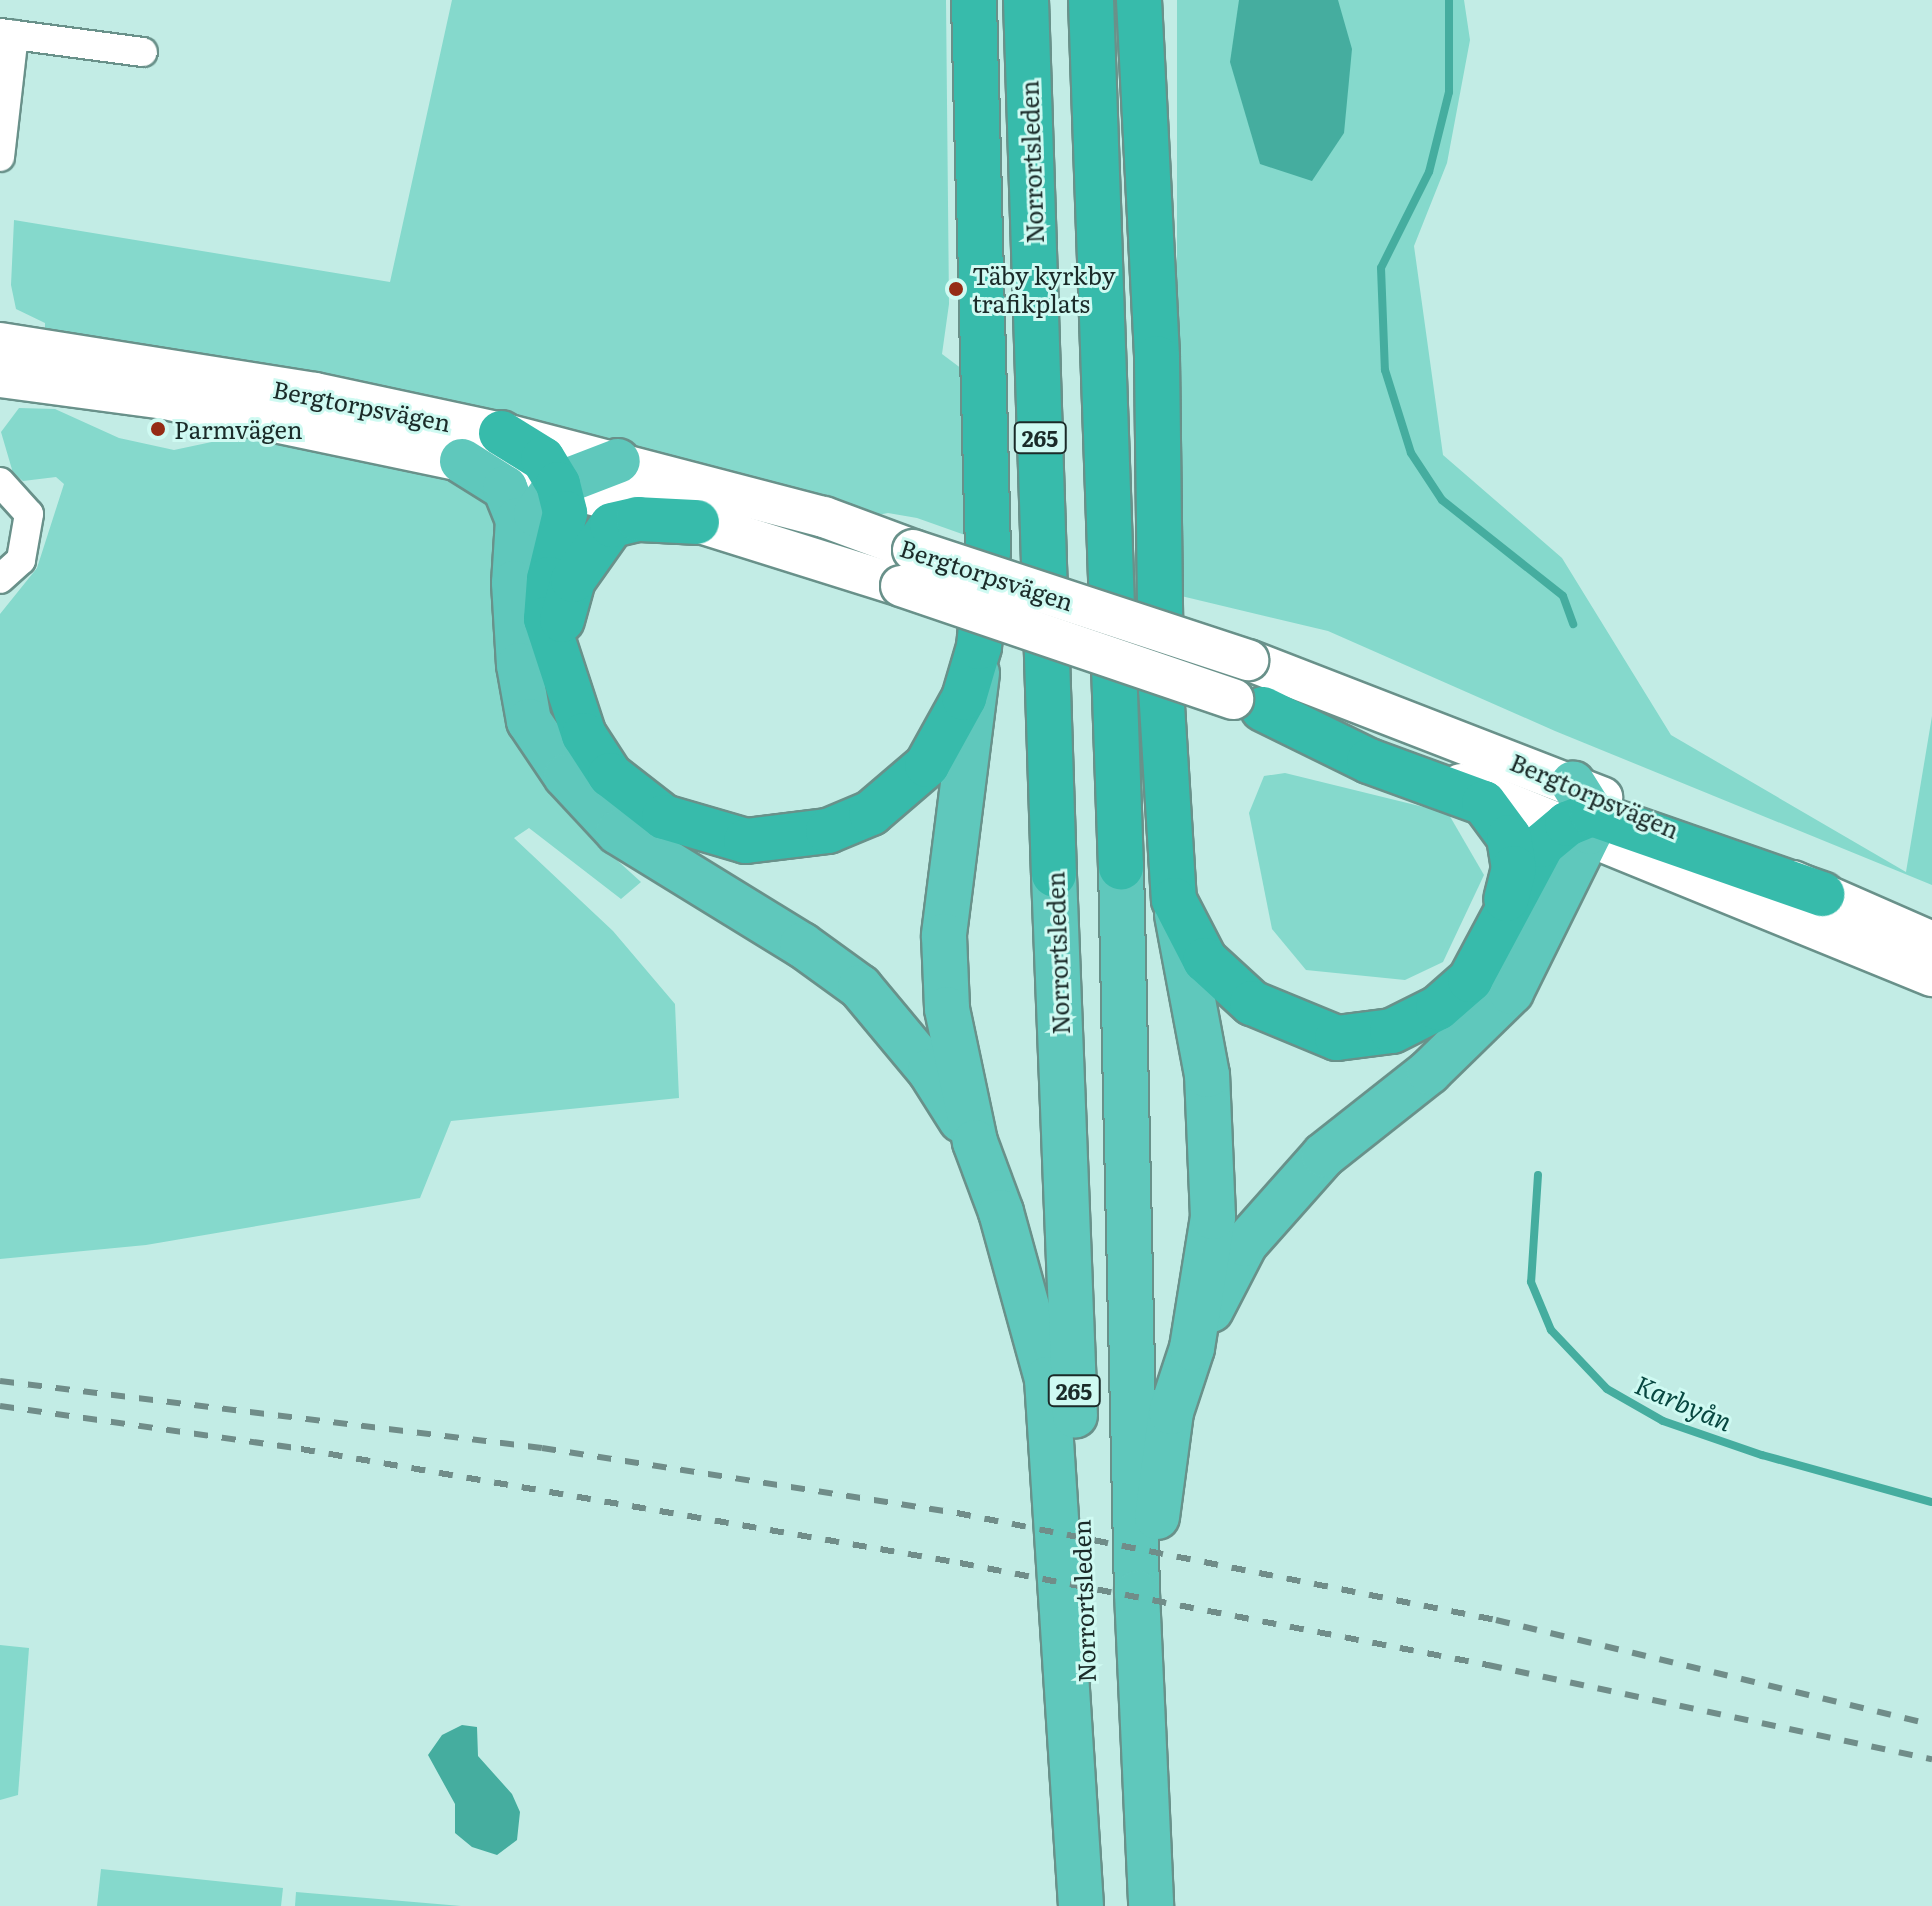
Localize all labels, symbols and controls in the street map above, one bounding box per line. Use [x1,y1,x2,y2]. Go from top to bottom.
street label: Norrortsleden [1014,80,1048,244]
place label: Täby kyrkby trafikplats [972,261,1116,317]
marker: Täby kyrkby trafikplats [947,280,965,298]
street label: Bergtorpsvägen [271,374,453,436]
place label: Parmvägen [174,415,303,443]
marker: Parmvägen [149,420,167,438]
road number: 265 [1012,420,1068,456]
street label: Bergtorpsvägen [897,532,1077,616]
street label: Bergtorpsvägen [1506,746,1684,844]
street label: Norrortsleden [1040,871,1074,1035]
water label: Karbyån [1631,1368,1737,1436]
road number: 265 [1046,1373,1102,1409]
street label: Norrortsleden [1066,1519,1100,1683]

